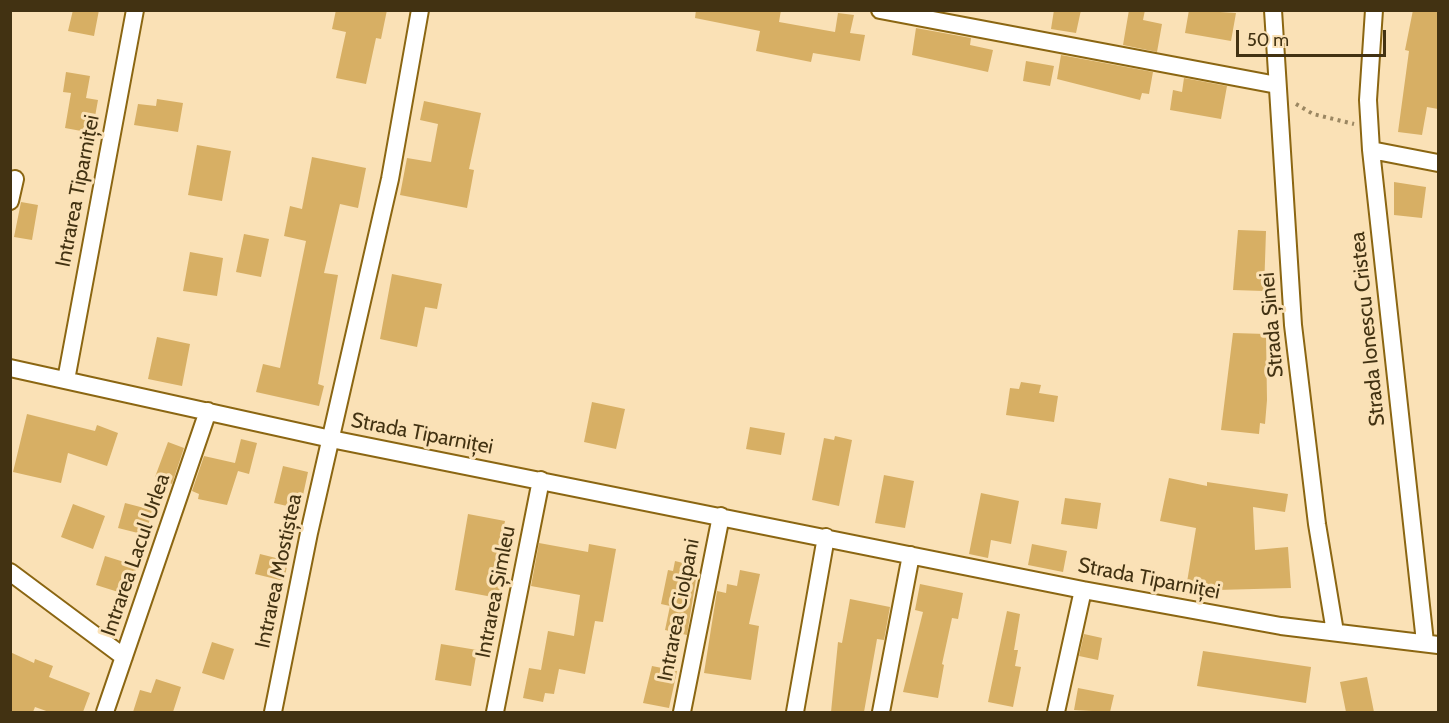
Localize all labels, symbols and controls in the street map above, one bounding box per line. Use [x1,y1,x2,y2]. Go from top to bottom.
scale bar [1239,18,1389,56]
text: 50 m [1247,29,1289,51]
street label: Intrarea Tiparniței [51,113,105,269]
street label: Strada Ionescu Cristea [1345,230,1391,428]
street label: Strada Șinei [1255,271,1289,379]
street label: Strada Tiparniței [349,408,495,460]
street label: Intrarea Lacul Urlea [96,470,176,640]
street label: Intrarea Mostiștea [250,491,308,651]
street label: Intrarea Șimleu [471,524,521,660]
street label: Intrarea Ciolpani [653,537,705,683]
street label: Strada Tiparniței [1076,553,1222,605]

